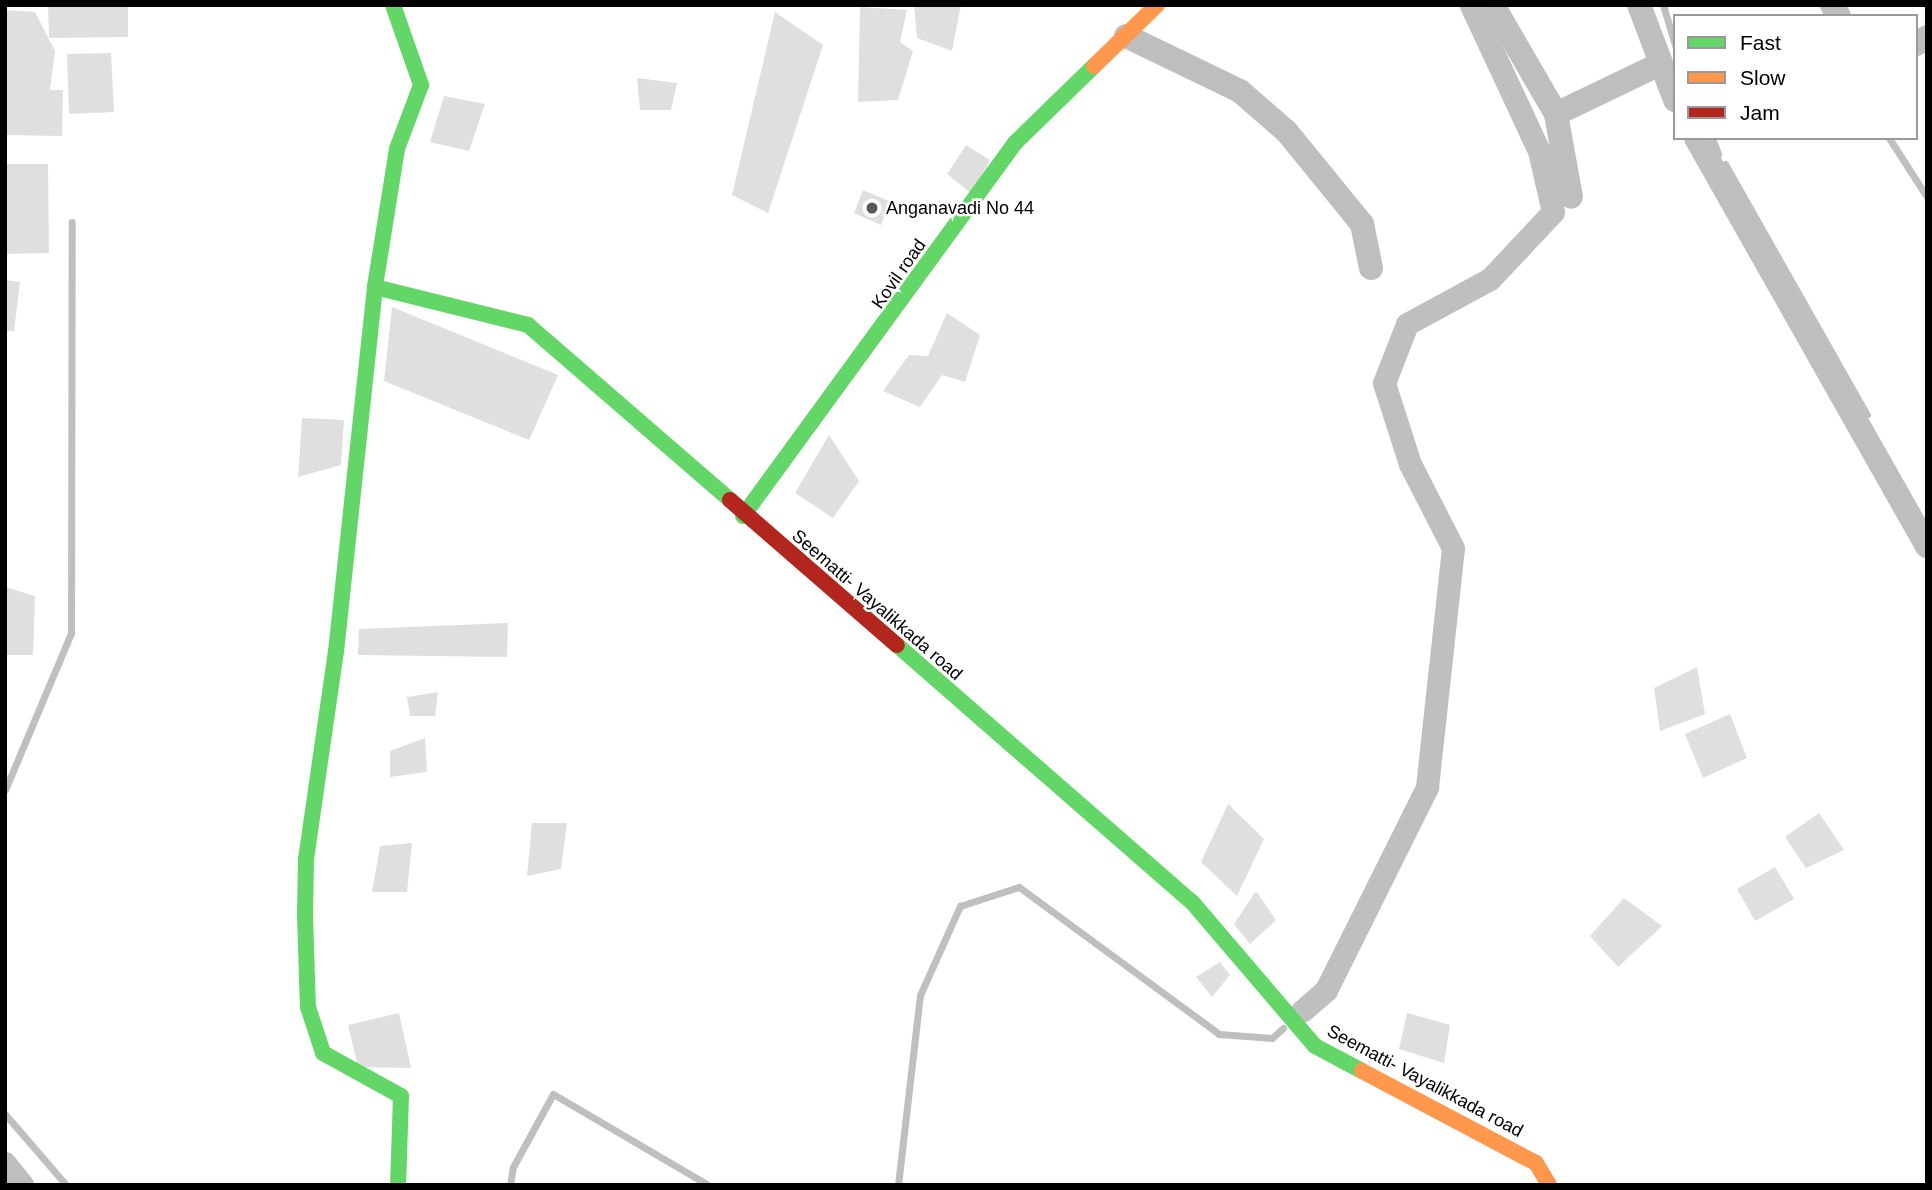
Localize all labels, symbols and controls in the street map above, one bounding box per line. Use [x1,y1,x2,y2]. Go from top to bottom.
legend [1673,14,1918,140]
text: Fast [1740,31,1781,54]
text: Slow [1740,66,1786,89]
text: Jam [1740,101,1780,124]
place label: Anganavadi No 44 [886,197,1034,219]
marker: Anganavadi No 44 [864,200,880,216]
street label: Kovil road [867,235,931,313]
street label: Seematti- Vayalikkada road [787,525,967,685]
street label: Seematti- Vayalikkada road [1323,1020,1527,1142]

